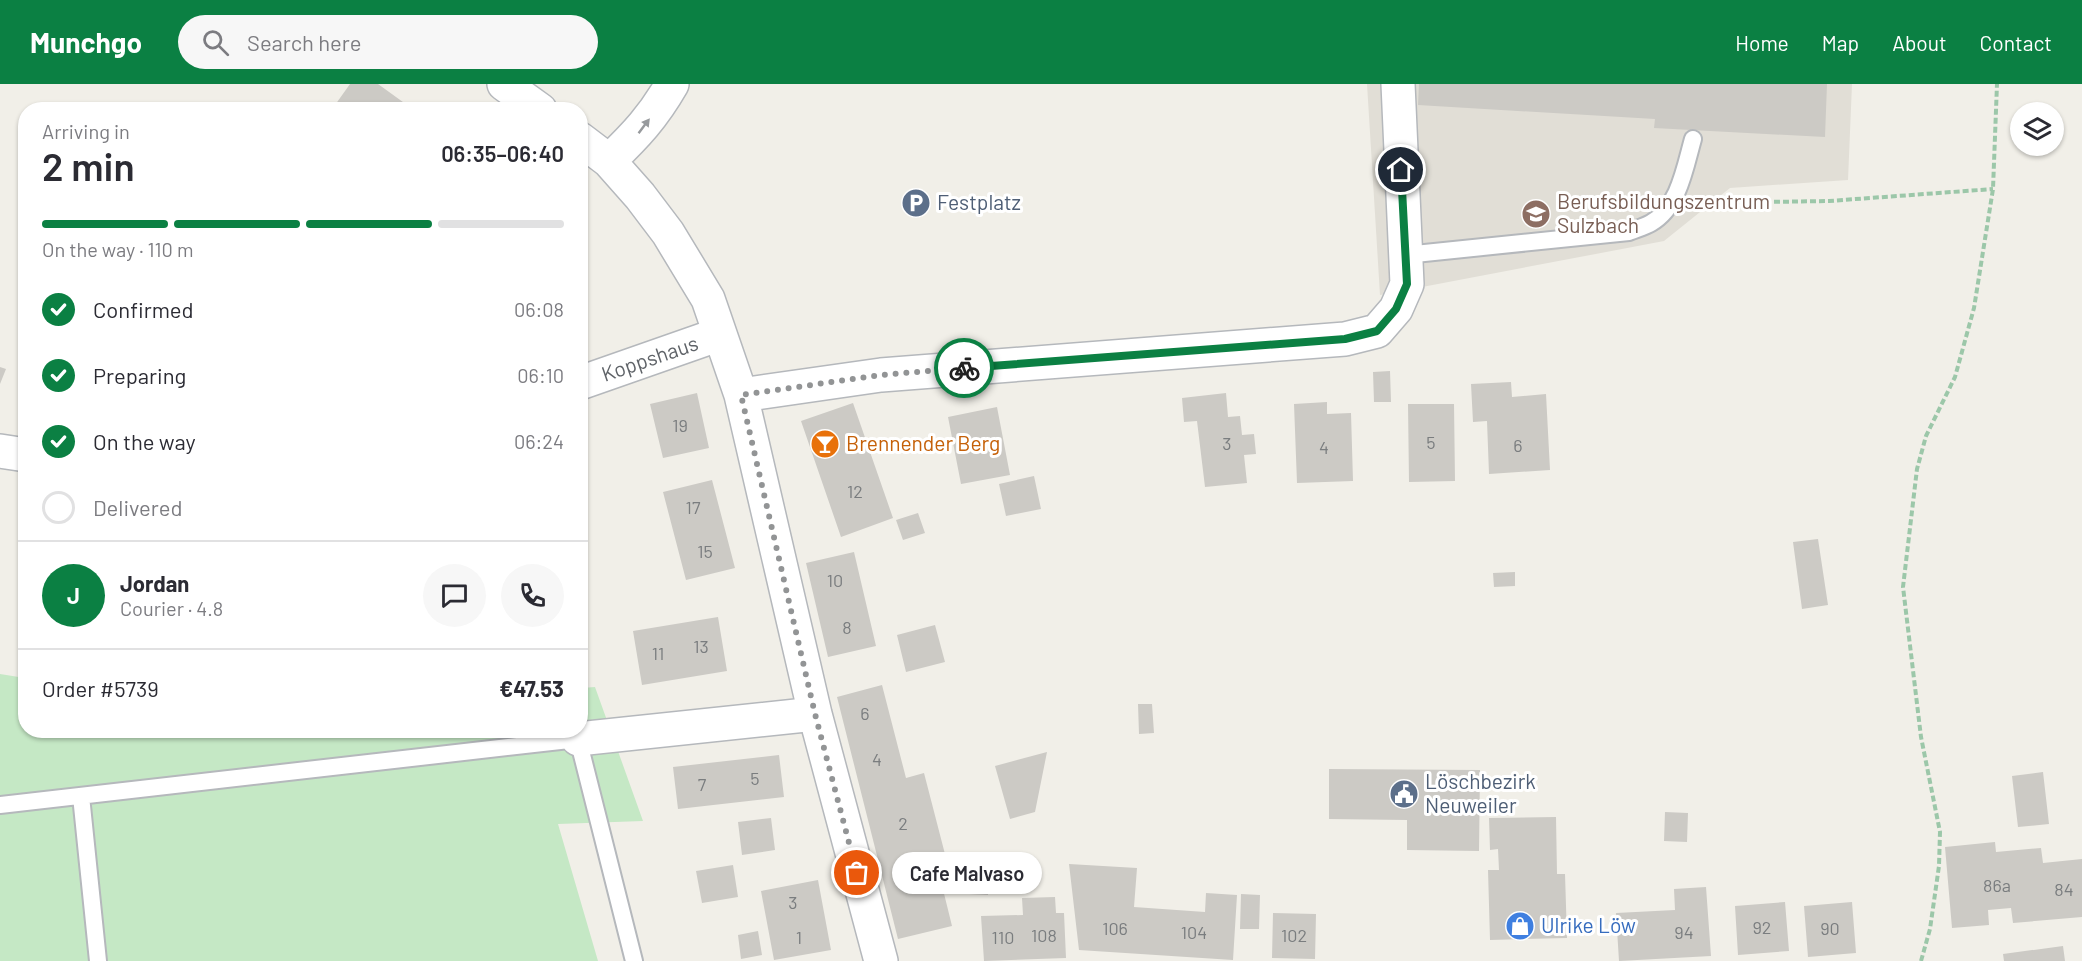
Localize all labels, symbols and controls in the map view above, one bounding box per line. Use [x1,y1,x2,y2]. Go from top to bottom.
search box [178,15,598,69]
text: Munchgo [30,25,142,59]
icon: search [199,26,232,59]
text: Search here [247,29,361,55]
text: Home [1735,30,1789,55]
text: Map [1822,30,1859,55]
text: About [1892,30,1947,55]
text: Contact [1980,30,2052,55]
map controls [2010,102,2064,156]
button: layers [2010,102,2064,156]
one-way arrow [638,118,650,133]
text: Arriving in [42,119,130,143]
text: 06:35–06:40 [441,140,564,166]
text: 2 min [42,142,135,189]
pin [1375,144,1426,195]
icon: home [1384,153,1417,186]
parking icon: Festplatz [900,187,932,219]
place label: Berufsbildungszentrum Sulzbach [1557,188,1770,237]
place label: Festplatz [937,189,1021,214]
school or university icon: Berufsbildungszentrum Sulzbach [1520,198,1552,230]
text: On the way · 110 m [42,237,193,261]
icon: check [42,293,75,326]
text: Confirmed [93,296,193,322]
text: 06:08 [514,297,564,321]
street label: Koppshaus [598,329,701,386]
courier [934,338,994,398]
icon: bike [948,352,981,385]
icon: check [42,359,75,392]
text: Preparing [93,362,186,388]
text: 06:10 [517,363,564,387]
house number: 19 [672,414,688,436]
icon: check [42,425,75,458]
text: On the way [93,428,196,454]
bar icon: Brennender Berg [809,428,841,460]
text: 06:24 [514,429,564,453]
place label: Brennender Berg [846,430,1000,455]
house number: 5 [1426,431,1436,453]
house number: 3 [1222,432,1232,454]
house number: 6 [1513,434,1523,456]
house number: 4 [1319,436,1329,458]
house number: 12 [847,480,863,502]
text: Delivered [93,494,182,520]
house number: 17 [686,496,701,518]
house number: 15 [697,540,713,562]
button: chat [423,564,486,627]
button: phone [501,564,564,627]
house number: 10 [827,569,843,591]
text: Jordan [120,570,189,596]
text: J [67,582,80,608]
text: Courier · 4.8 [120,596,223,620]
house number: 8 [842,616,852,638]
house number: 13 [693,635,709,657]
house number: 11 [652,642,664,664]
text: Order #5739 [42,675,159,701]
text: €47.53 [499,675,564,701]
house number: 6 [860,702,870,724]
house number: 4 [872,748,882,770]
house number: 5 [750,767,760,789]
place label: Löschbezirk Neuweiler [1425,768,1536,817]
house number: 7 [698,773,707,795]
public building icon: Löschbezirk Neuweiler [1388,778,1420,810]
house number: 2 [898,812,908,834]
pin [831,847,882,898]
callout: Cafe Malvaso [893,852,1043,894]
icon: bag [840,856,873,889]
text: Cafe Malvaso [910,861,1024,885]
house number: 86a [1983,874,2011,896]
house number: 84 [2054,878,2074,900]
house number: 3 [788,891,798,913]
shop icon: Ulrike Löw [1504,910,1536,942]
place label: Ulrike Löw [1541,912,1636,937]
house number: 92 [1752,916,1772,938]
house number: 106 [1102,917,1128,939]
house number: 90 [1820,917,1840,939]
house number: 104 [1181,921,1207,943]
house number: 94 [1674,921,1694,943]
house number: 108 [1031,924,1057,946]
house number: 102 [1281,924,1307,946]
house number: 1 [796,926,802,948]
house number: 110 [992,926,1014,948]

